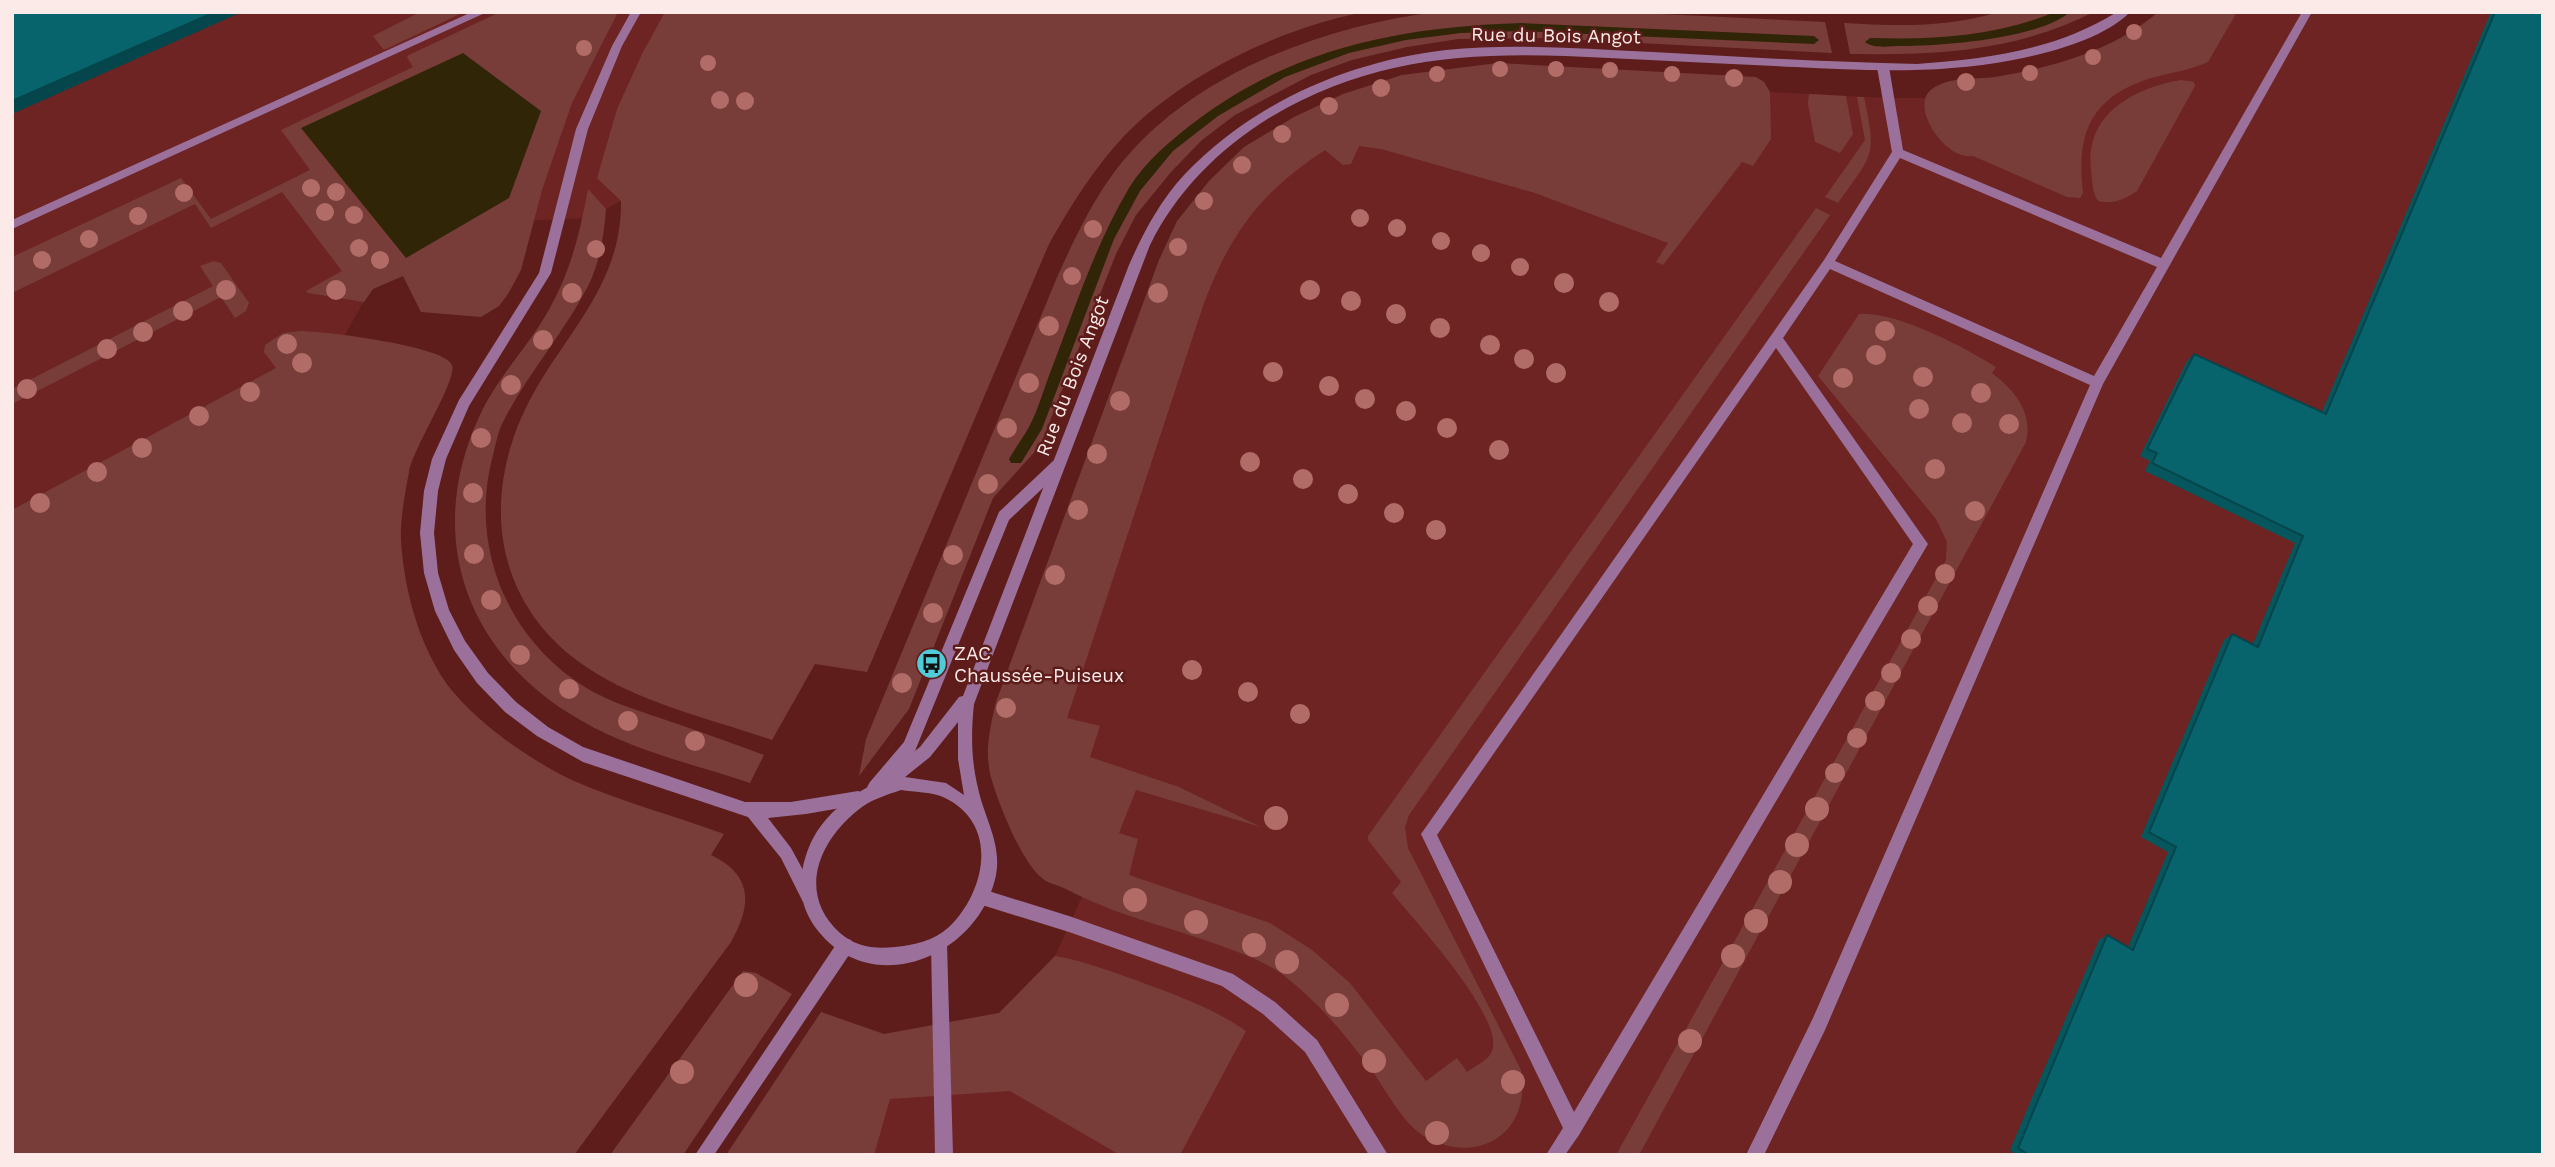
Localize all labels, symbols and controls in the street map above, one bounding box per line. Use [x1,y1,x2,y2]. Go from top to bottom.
street label: Rue du Bois Angot [1471,23,1641,48]
street label: Rue du Bois Angot [1031,293,1114,460]
place label: ZAC Chaussée-Puiseux [954,642,1124,687]
bus stop icon: ZAC Chaussée-Puiseux [914,647,948,681]

